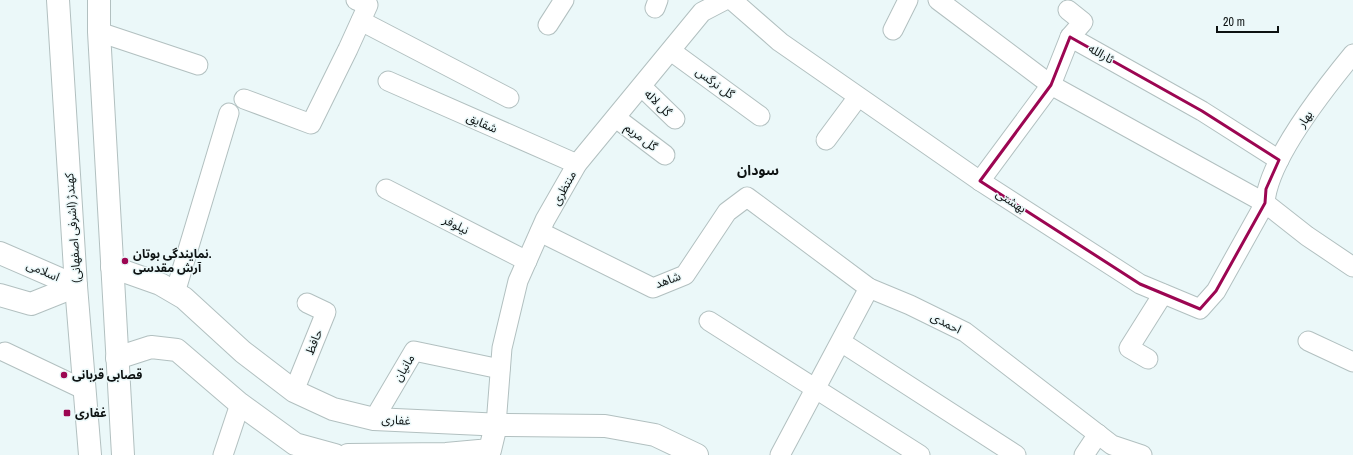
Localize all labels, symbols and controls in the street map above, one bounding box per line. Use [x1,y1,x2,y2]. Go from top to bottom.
scale bar [1217,8,1278,34]
text: 20 m [1223,14,1245,30]
street label: ثارالله [1085,40,1117,68]
street label: گل نرگس [692,64,738,103]
street label: گل لاله [641,86,676,121]
street label: بهار [1293,107,1316,131]
street label: شقایق [464,109,500,137]
street label: گل مریم [621,119,662,156]
district label: سودان [737,161,779,179]
street label: منتظری [548,168,580,208]
street label: کهندژ (اشرفی اصفهانی) [61,171,85,283]
street label: بهشتی [993,185,1029,217]
street label: نیلوفر [439,211,472,238]
place label: نمایندگی بوتان. آرش مقدسی [133,246,212,276]
marker: نمایندگی بوتان. آرش مقدسی [120,256,130,266]
street label: اسلامی [24,257,62,285]
street label: شاهد [653,268,683,292]
street label: احمدی [928,309,964,338]
street label: حافظ [302,327,326,357]
street label: مانیان [390,351,418,385]
place label: قصابی قربانی [72,367,142,383]
marker: قصابی قربانی [59,370,69,380]
place label: غفاری [75,405,107,421]
marker: غفاری [62,408,72,418]
street label: غفاری [381,411,411,429]

